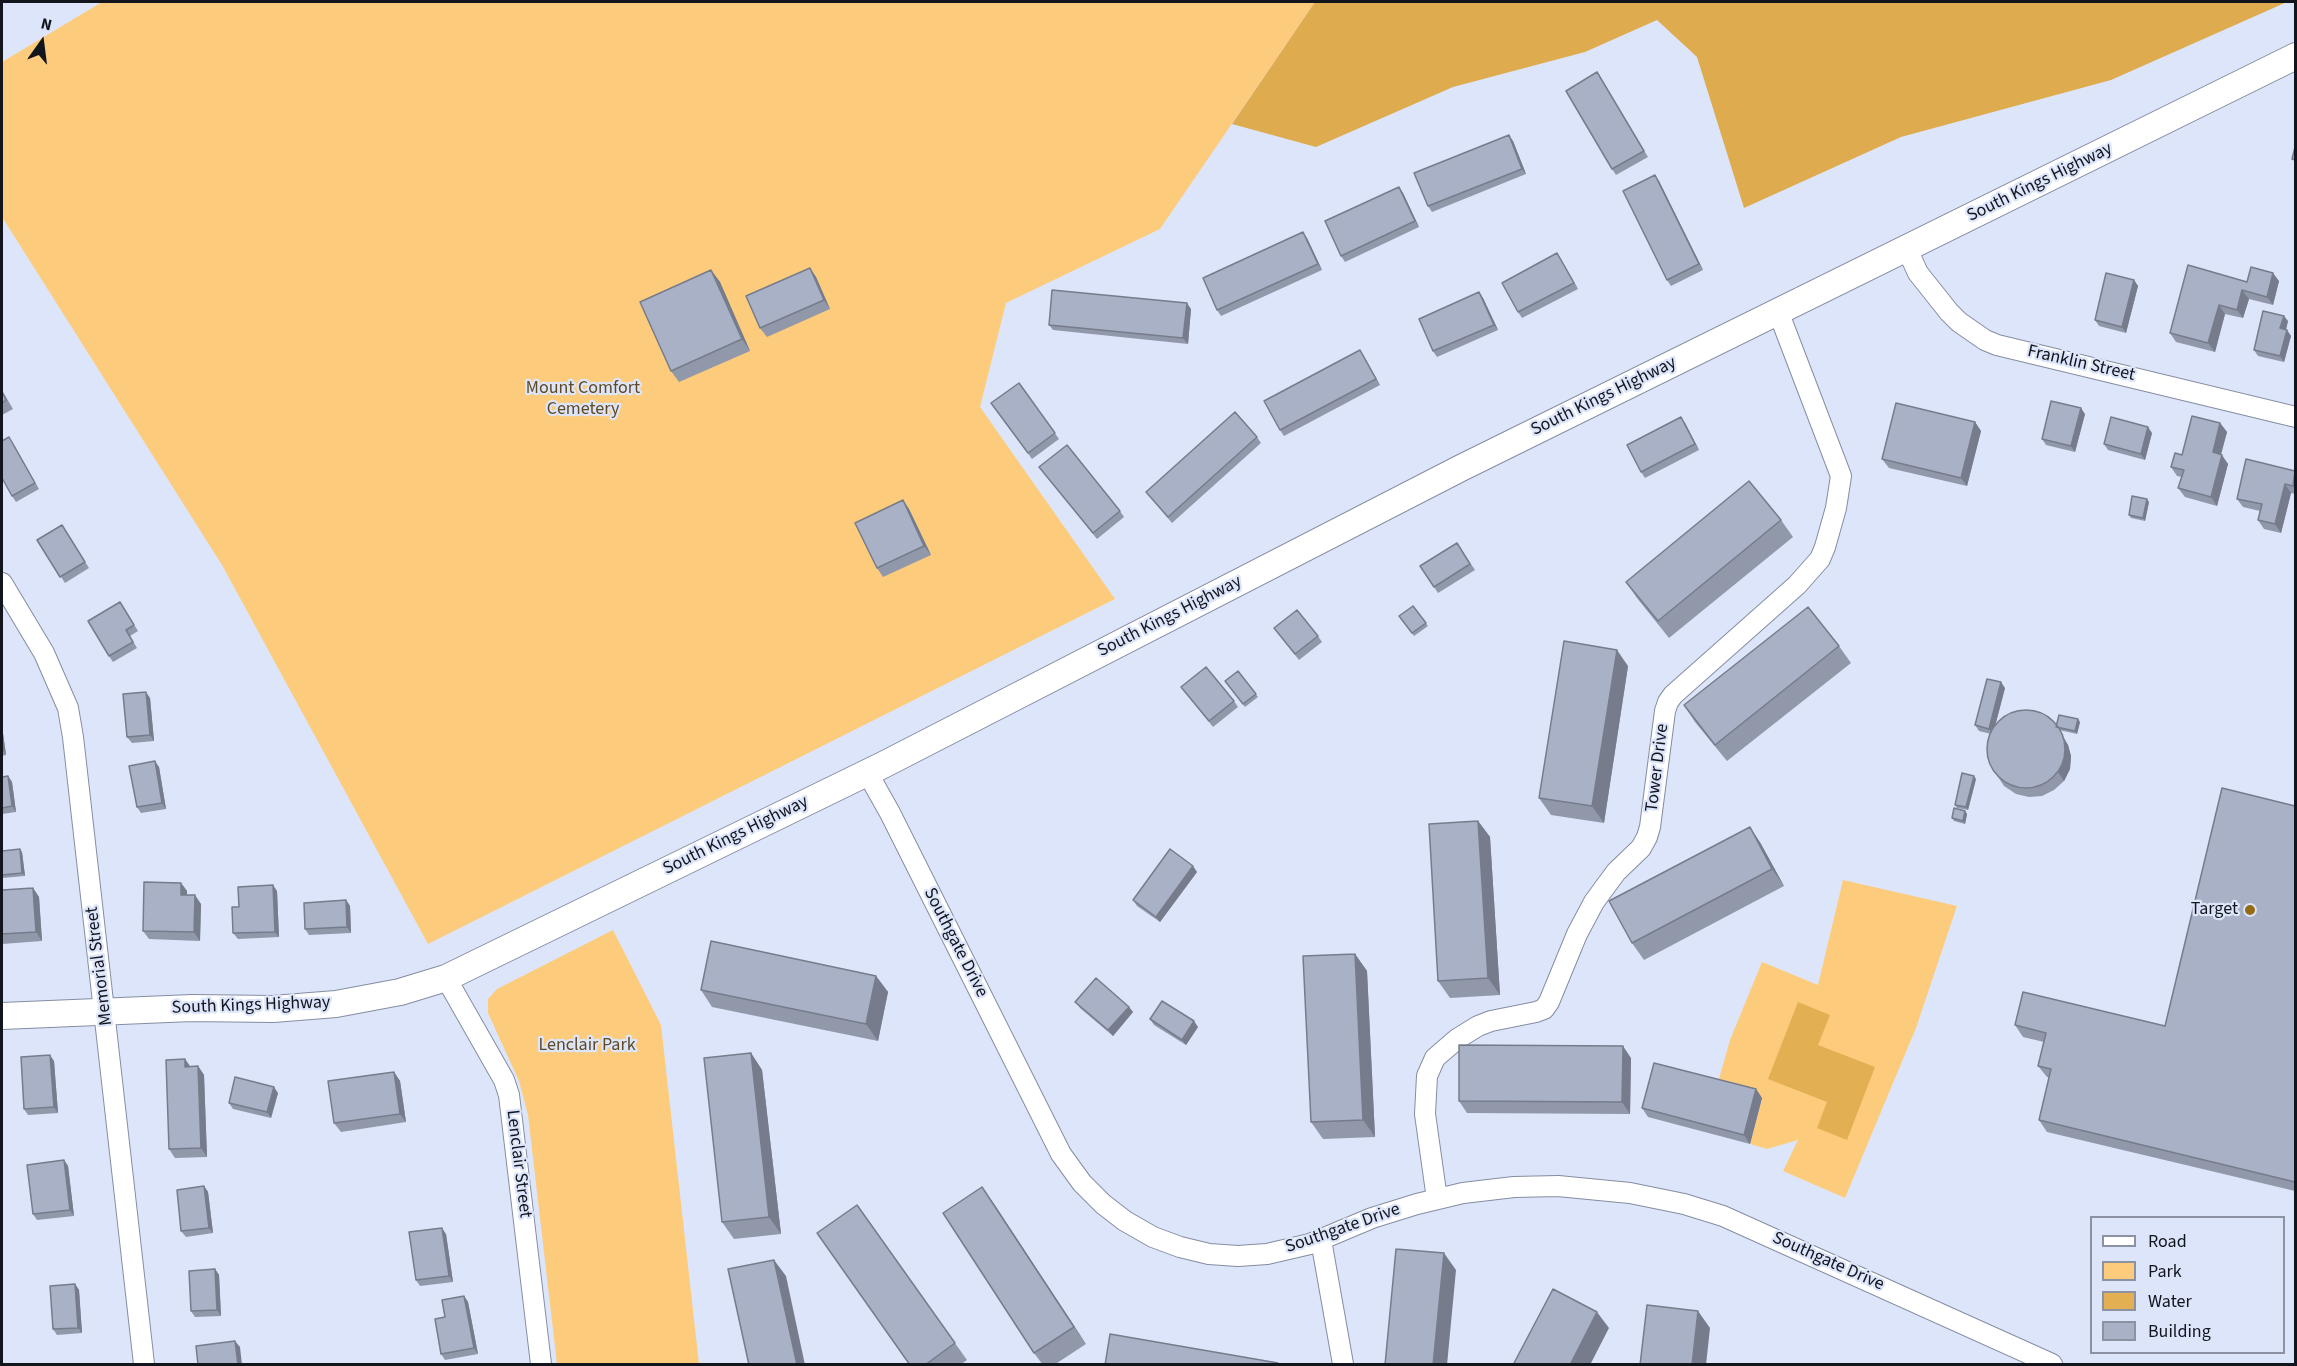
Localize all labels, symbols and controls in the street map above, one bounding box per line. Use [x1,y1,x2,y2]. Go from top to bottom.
north arrow [12,12,72,72]
text: N [39,13,54,36]
street label: South Kings Highway [1964,138,2116,228]
street label: Franklin Street [2025,341,2137,387]
street label: South Kings Highway [1528,352,1680,442]
park label: Mount Comfort Cemetery [526,378,640,420]
street label: South Kings Highway [1094,571,1246,663]
street label: Tower Drive [1642,723,1674,813]
street label: South Kings Highway [660,791,812,881]
street label: Southgate Drive [918,885,992,1001]
place label: Target [2191,899,2238,921]
marker: Target [2243,903,2257,917]
street label: Memorial Street [82,905,118,1027]
street label: South Kings Highway [171,992,331,1020]
park label: Lenclair Park [538,1035,636,1057]
street label: Lenclair Street [501,1109,535,1219]
street label: Southgate Drive [1283,1199,1403,1259]
legend [2090,1216,2285,1354]
street label: Southgate Drive [1769,1228,1887,1296]
text: Road [2148,1229,2187,1254]
text: Park [2148,1259,2182,1284]
text: Water [2148,1289,2192,1314]
text: Building [2148,1319,2211,1344]

